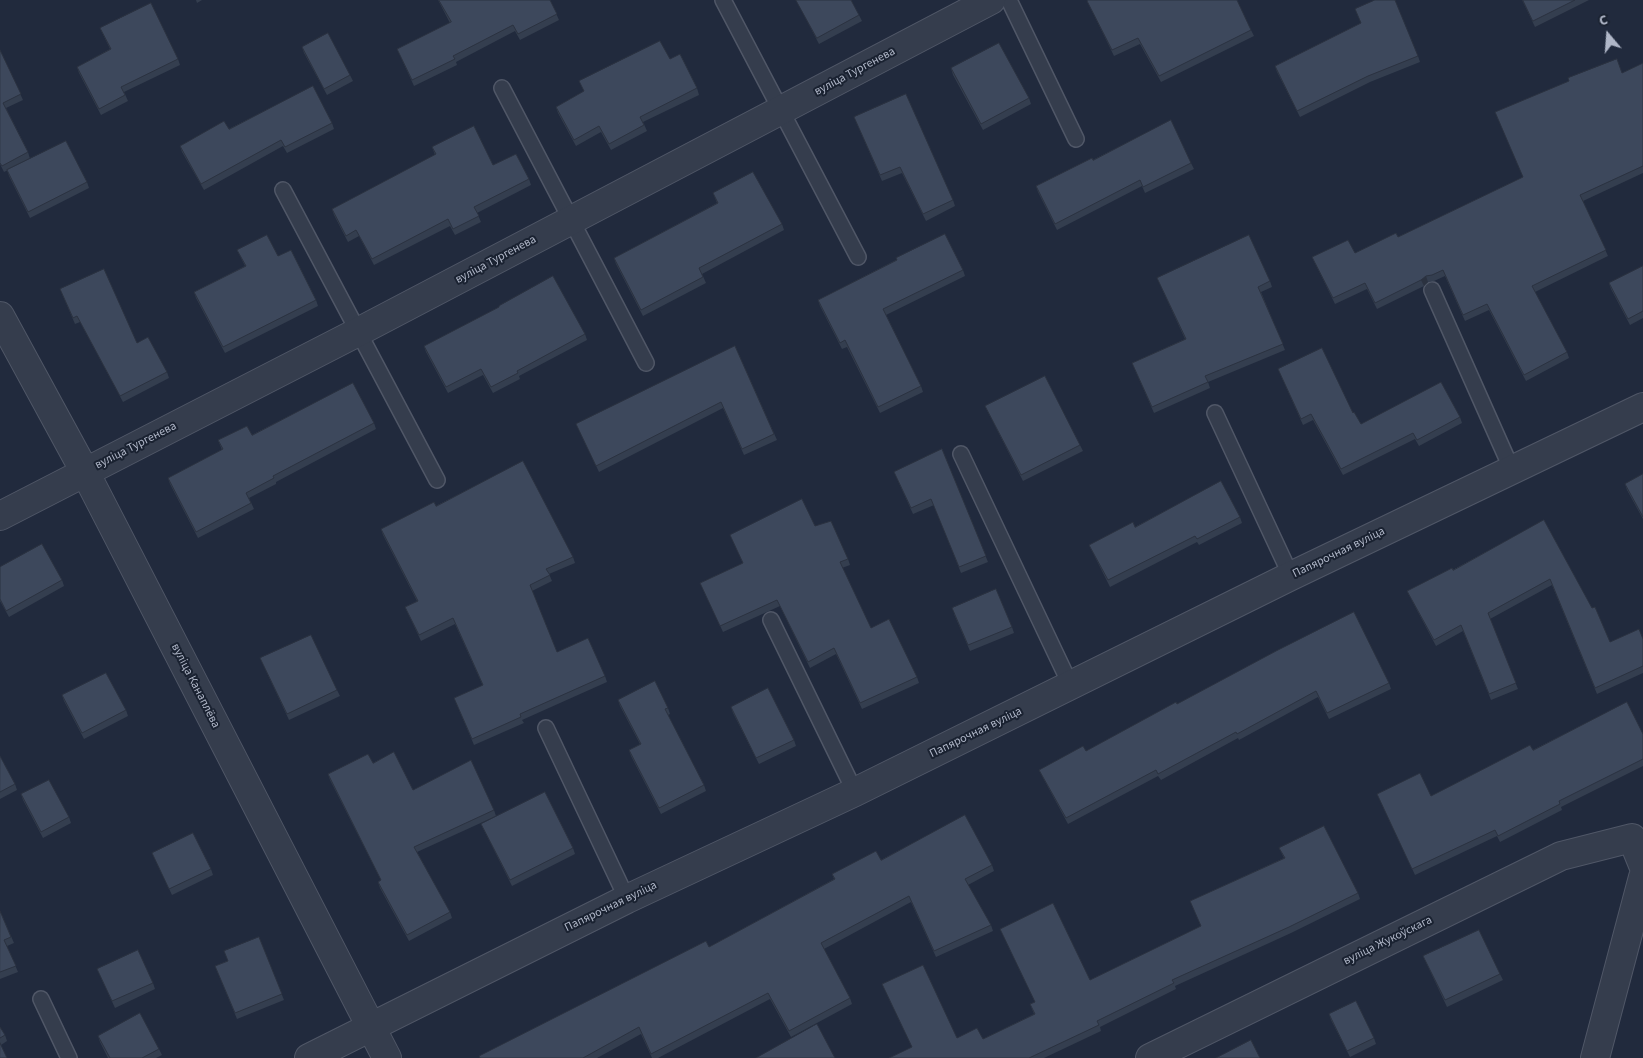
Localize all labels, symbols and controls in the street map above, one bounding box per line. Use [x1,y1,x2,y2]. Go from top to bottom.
north arrow [1583,10,1633,60]
text: С [1596,10,1610,32]
street label: вуліца Тургенева [812,45,898,99]
street label: вуліца Тургенева [453,233,539,287]
street label: вуліца Тургенева [93,419,179,473]
street label: Папярочная вуліца [1290,524,1388,582]
street label: вуліца Канаплёва [167,641,223,731]
street label: Папярочная вуліца [927,704,1025,762]
street label: Папярочная вуліца [562,878,660,936]
street label: вуліца Жукоўскага [1341,913,1435,969]

